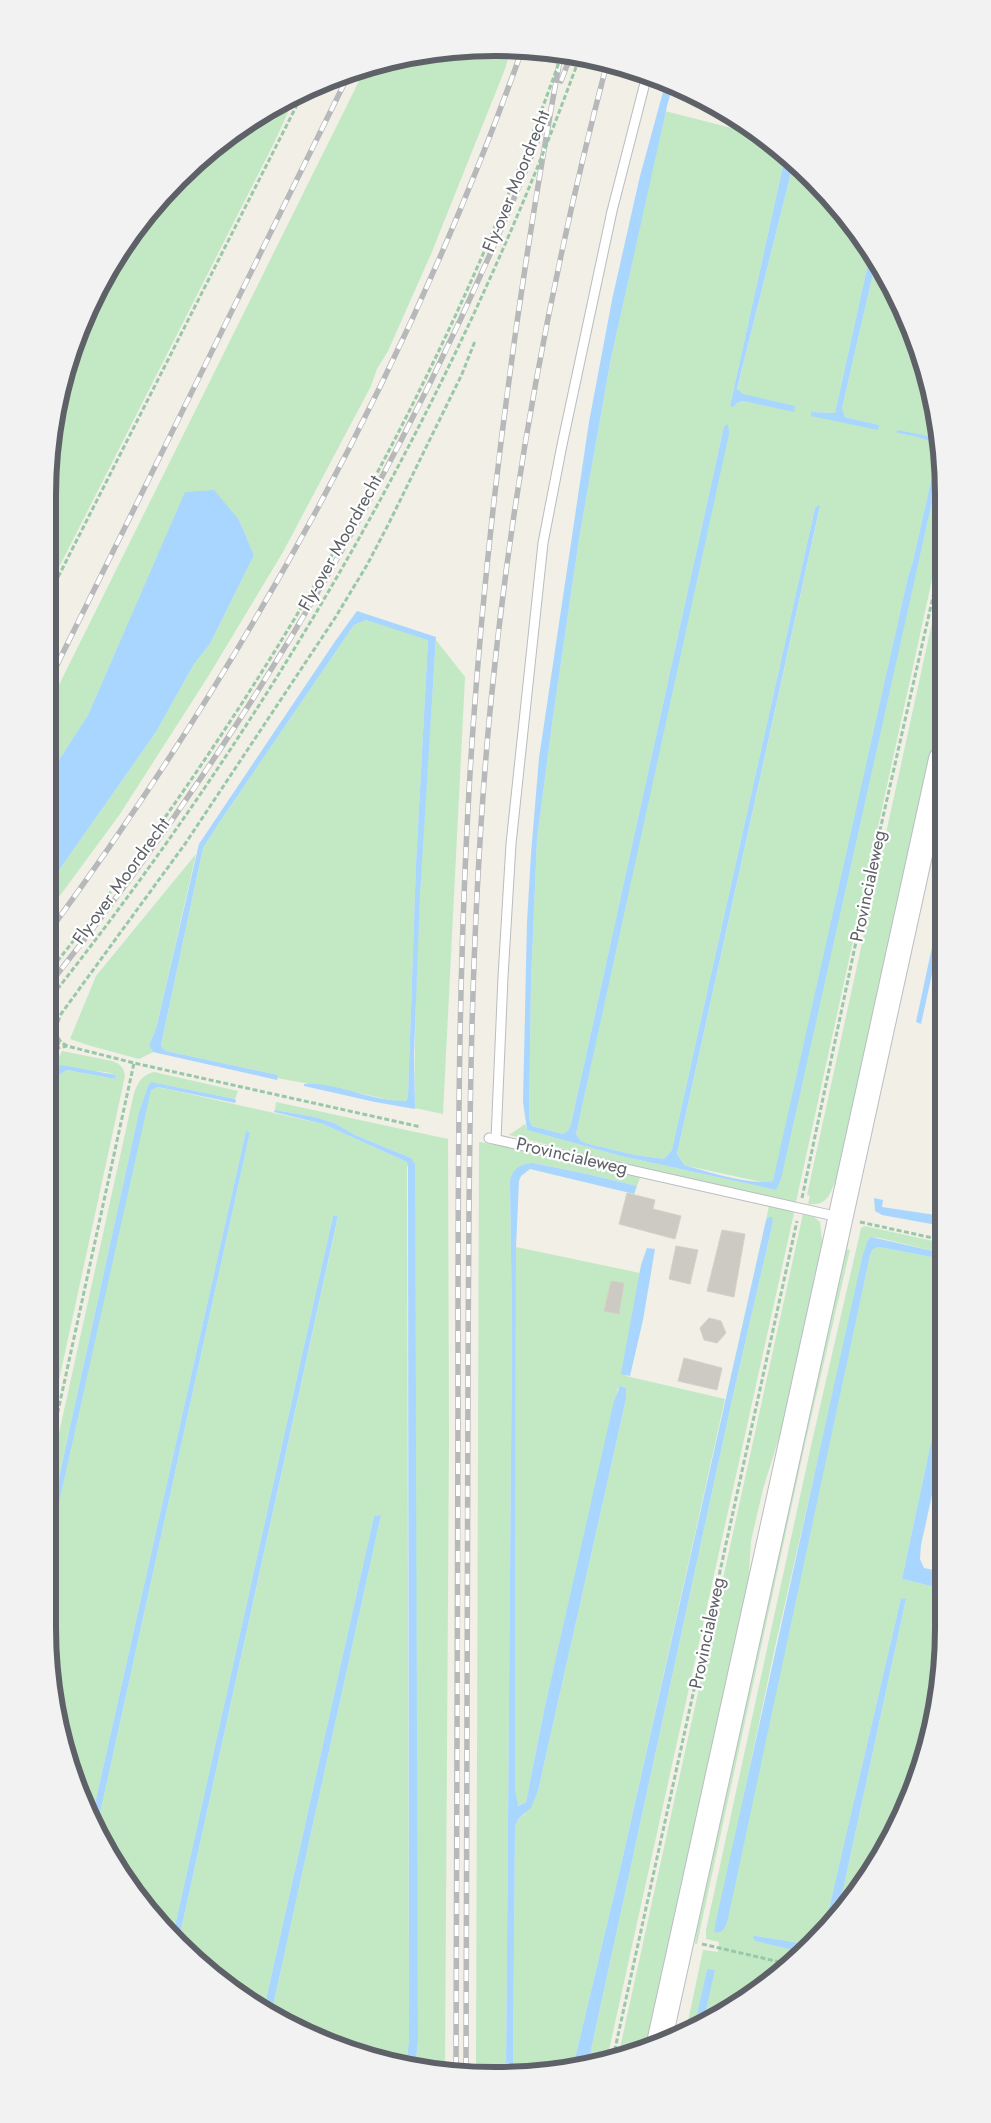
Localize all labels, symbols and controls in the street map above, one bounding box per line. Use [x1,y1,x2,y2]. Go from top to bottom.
street label: Fly-over Moordrecht [476,105,557,256]
street label: Fly-over Moordrecht [292,470,388,615]
street label: Fly-over Moordrecht [66,812,176,950]
street label: Provincialeweg [843,828,893,944]
street label: Provincialeweg [514,1131,630,1181]
street label: Provincialeweg [682,1575,732,1691]

